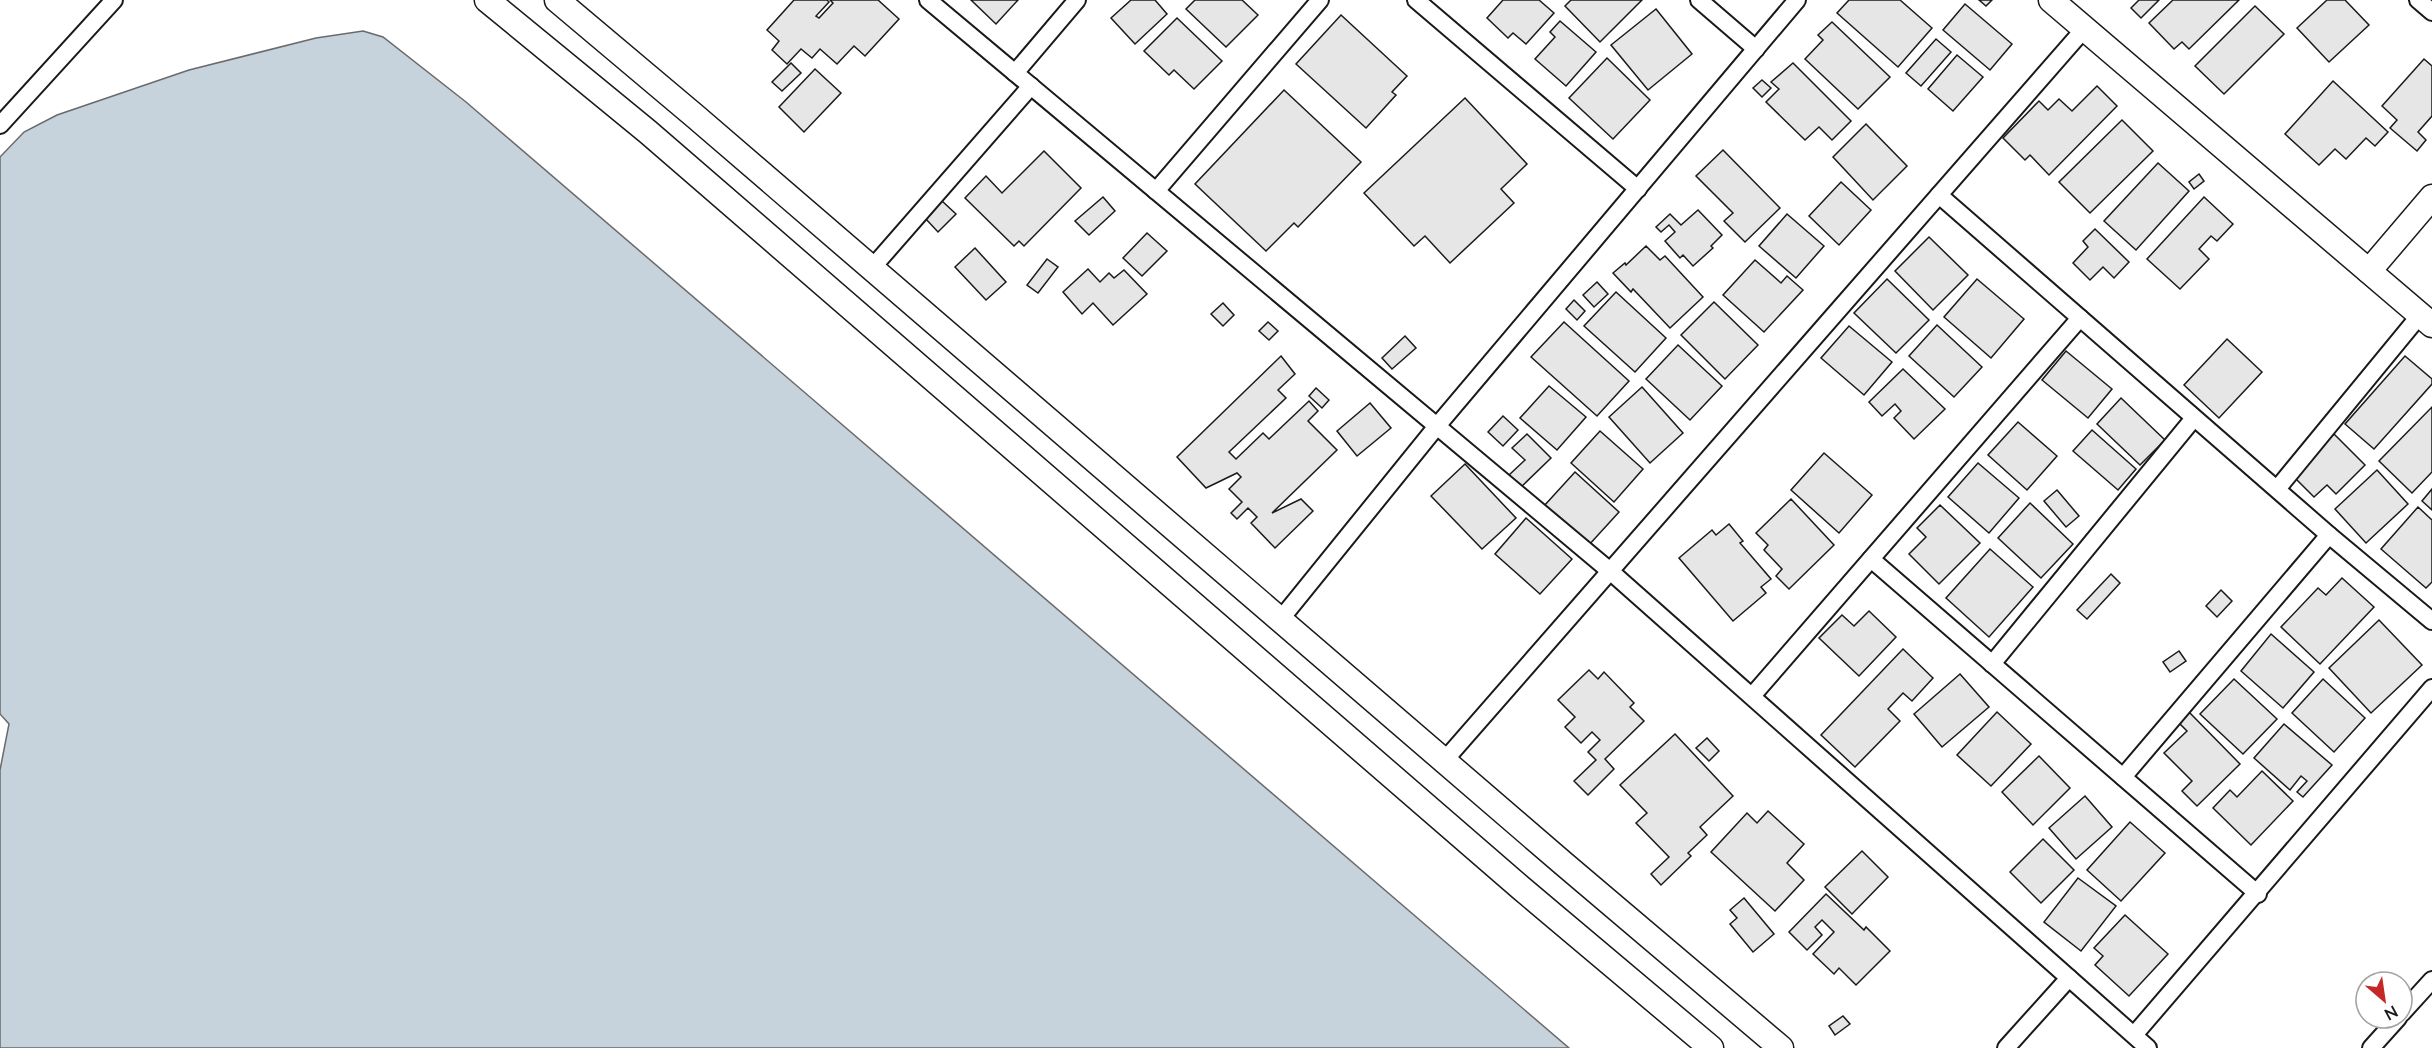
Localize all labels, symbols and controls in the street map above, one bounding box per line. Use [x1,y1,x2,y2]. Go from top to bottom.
north arrow [2354,970,2414,1030]
text: N [2382,1002,2402,1025]

